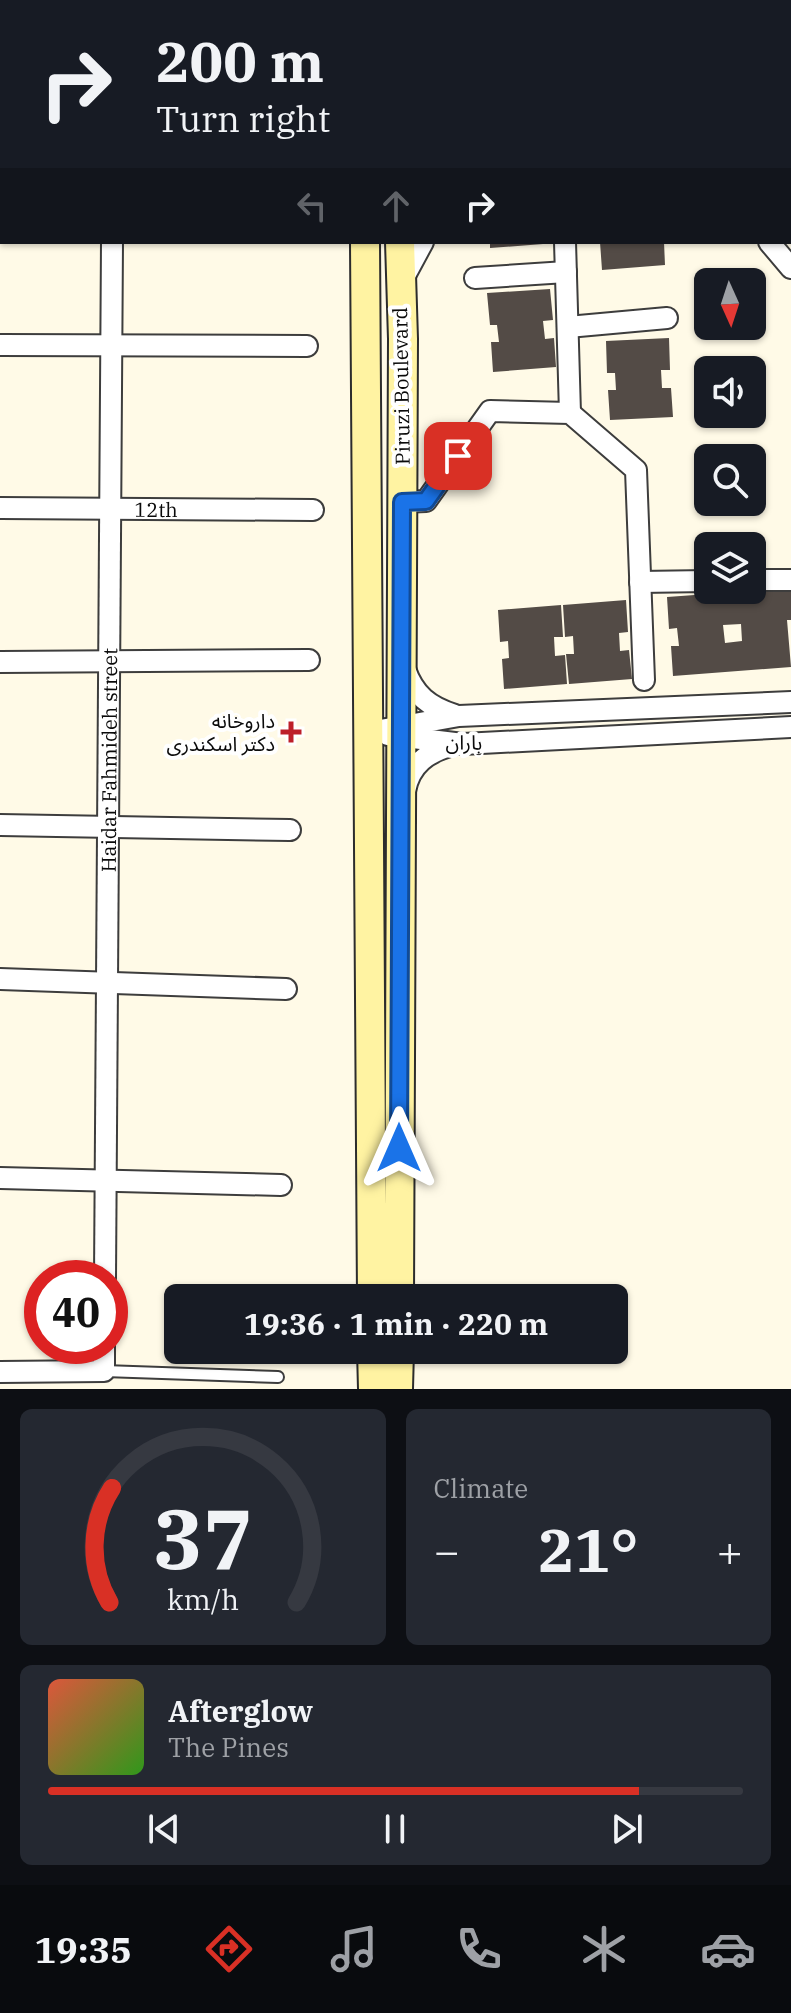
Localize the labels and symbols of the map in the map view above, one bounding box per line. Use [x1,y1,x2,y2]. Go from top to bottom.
north arrow [694,268,766,340]
street label: Piruzi Boulevard [386,307,416,465]
pin [424,422,492,490]
street label: 12th [134,495,178,523]
street label: Haidar Fahmideh street [94,648,123,872]
place label: داروخانه دکتر اسکندری [167,707,275,757]
marker: داروخانه دکتر اسکندری [282,723,300,741]
street label: باران [446,728,482,756]
position arrow [357,1106,441,1190]
speed limit sign: 40 [24,1260,128,1364]

